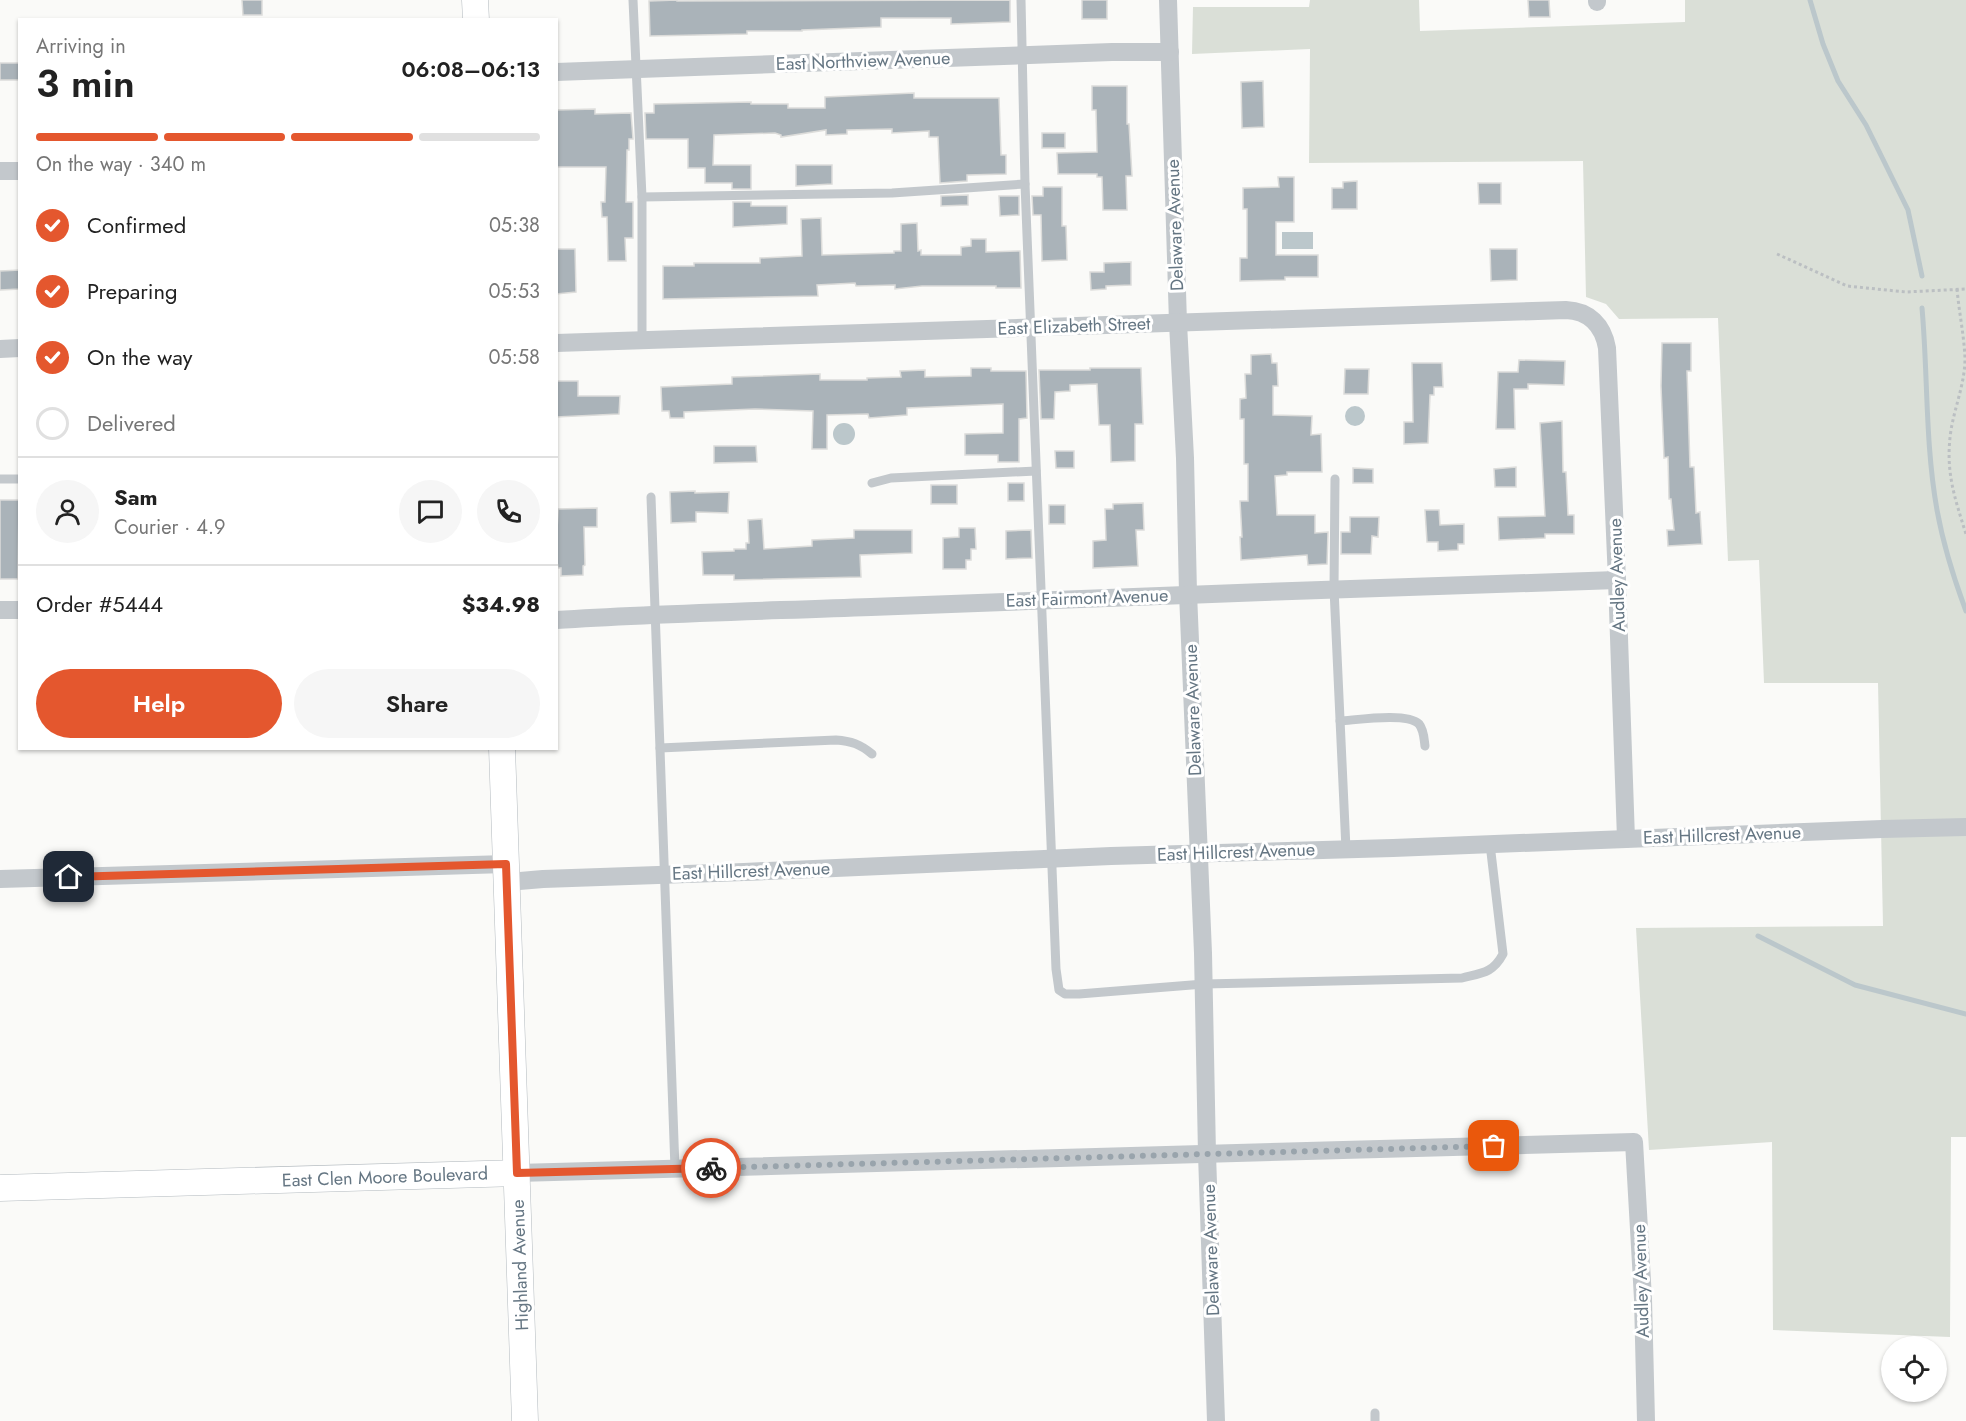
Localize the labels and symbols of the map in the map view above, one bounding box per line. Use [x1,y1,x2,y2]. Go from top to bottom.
street label: East Northview Avenue [775,45,951,77]
street label: Delaware Avenue [1160,159,1190,291]
street label: East Elizabeth Street [997,310,1152,342]
street label: Audley Avenue [1602,518,1632,632]
street label: East Fairmont Avenue [1005,582,1169,614]
street label: Delaware Avenue [1178,644,1208,776]
street label: East Hillcrest Avenue [1643,819,1801,851]
street label: East Hillcrest Avenue [1157,836,1315,868]
pin [43,851,94,902]
street label: East Hillcrest Avenue [672,855,830,887]
pin [1468,1120,1519,1171]
courier [681,1138,741,1198]
street label: East Clen Moore Boulevard [281,1160,489,1194]
street label: Delaware Avenue [1196,1184,1226,1316]
street label: Highland Avenue [505,1199,535,1331]
street label: Audley Avenue [1626,1224,1656,1338]

